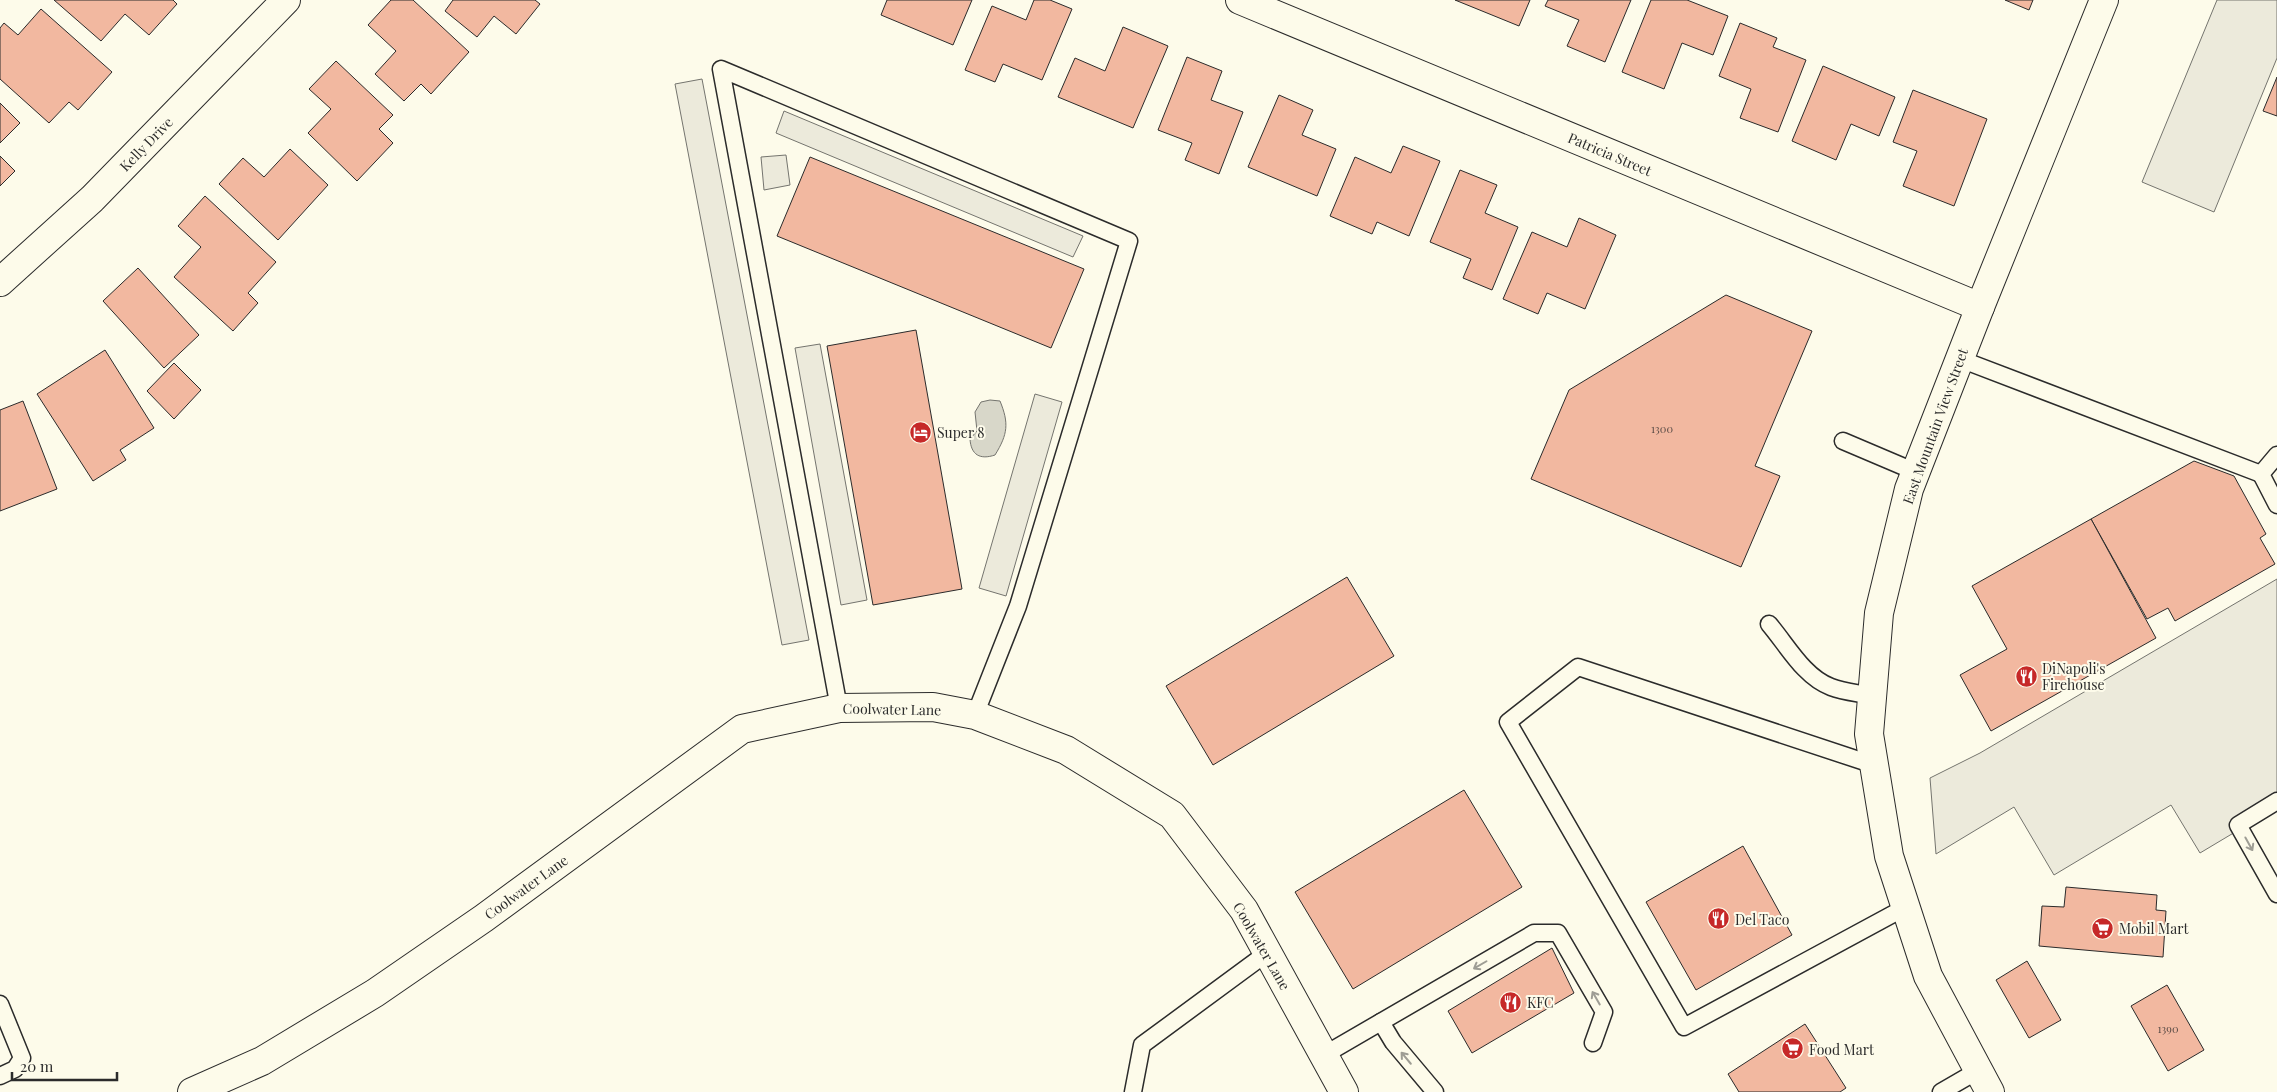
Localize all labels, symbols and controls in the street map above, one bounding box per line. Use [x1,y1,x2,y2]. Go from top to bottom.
street label: Kelly Drive [115,113,177,175]
street label: Patricia Street [1565,128,1656,181]
street label: East Mountain View Street [1898,344,1972,507]
hotel icon: Super 8 [909,420,933,444]
house number: 1300 [1651,421,1673,436]
place label: Super 8 [937,423,985,442]
place label: DiNapoli's Firehouse [2042,659,2105,694]
restaurant icon: DiNapoli's Firehouse [2014,664,2038,688]
street label: Coolwater Lane [843,699,941,719]
one-way arrow [2244,836,2254,850]
street label: Coolwater Lane [481,850,571,924]
street label: Coolwater Lane [1229,899,1295,993]
restaurant icon: Del Taco [1707,907,1731,931]
place label: Del Taco [1735,910,1790,929]
supermarket icon: Mobil Mart [2091,916,2115,940]
place label: Mobil Mart [2119,919,2189,938]
one-way arrow [1473,960,1487,970]
restaurant icon: KFC [1499,990,1523,1014]
one-way arrow [1590,992,1600,1006]
place label: KFC [1527,993,1554,1012]
house number: 1390 [2157,1021,2179,1036]
supermarket icon: Food Mart [1781,1037,1805,1061]
place label: Food Mart [1809,1040,1875,1059]
scale bar [12,1050,118,1082]
one-way arrow [1401,1052,1412,1065]
text: 20 m [20,1056,54,1076]

